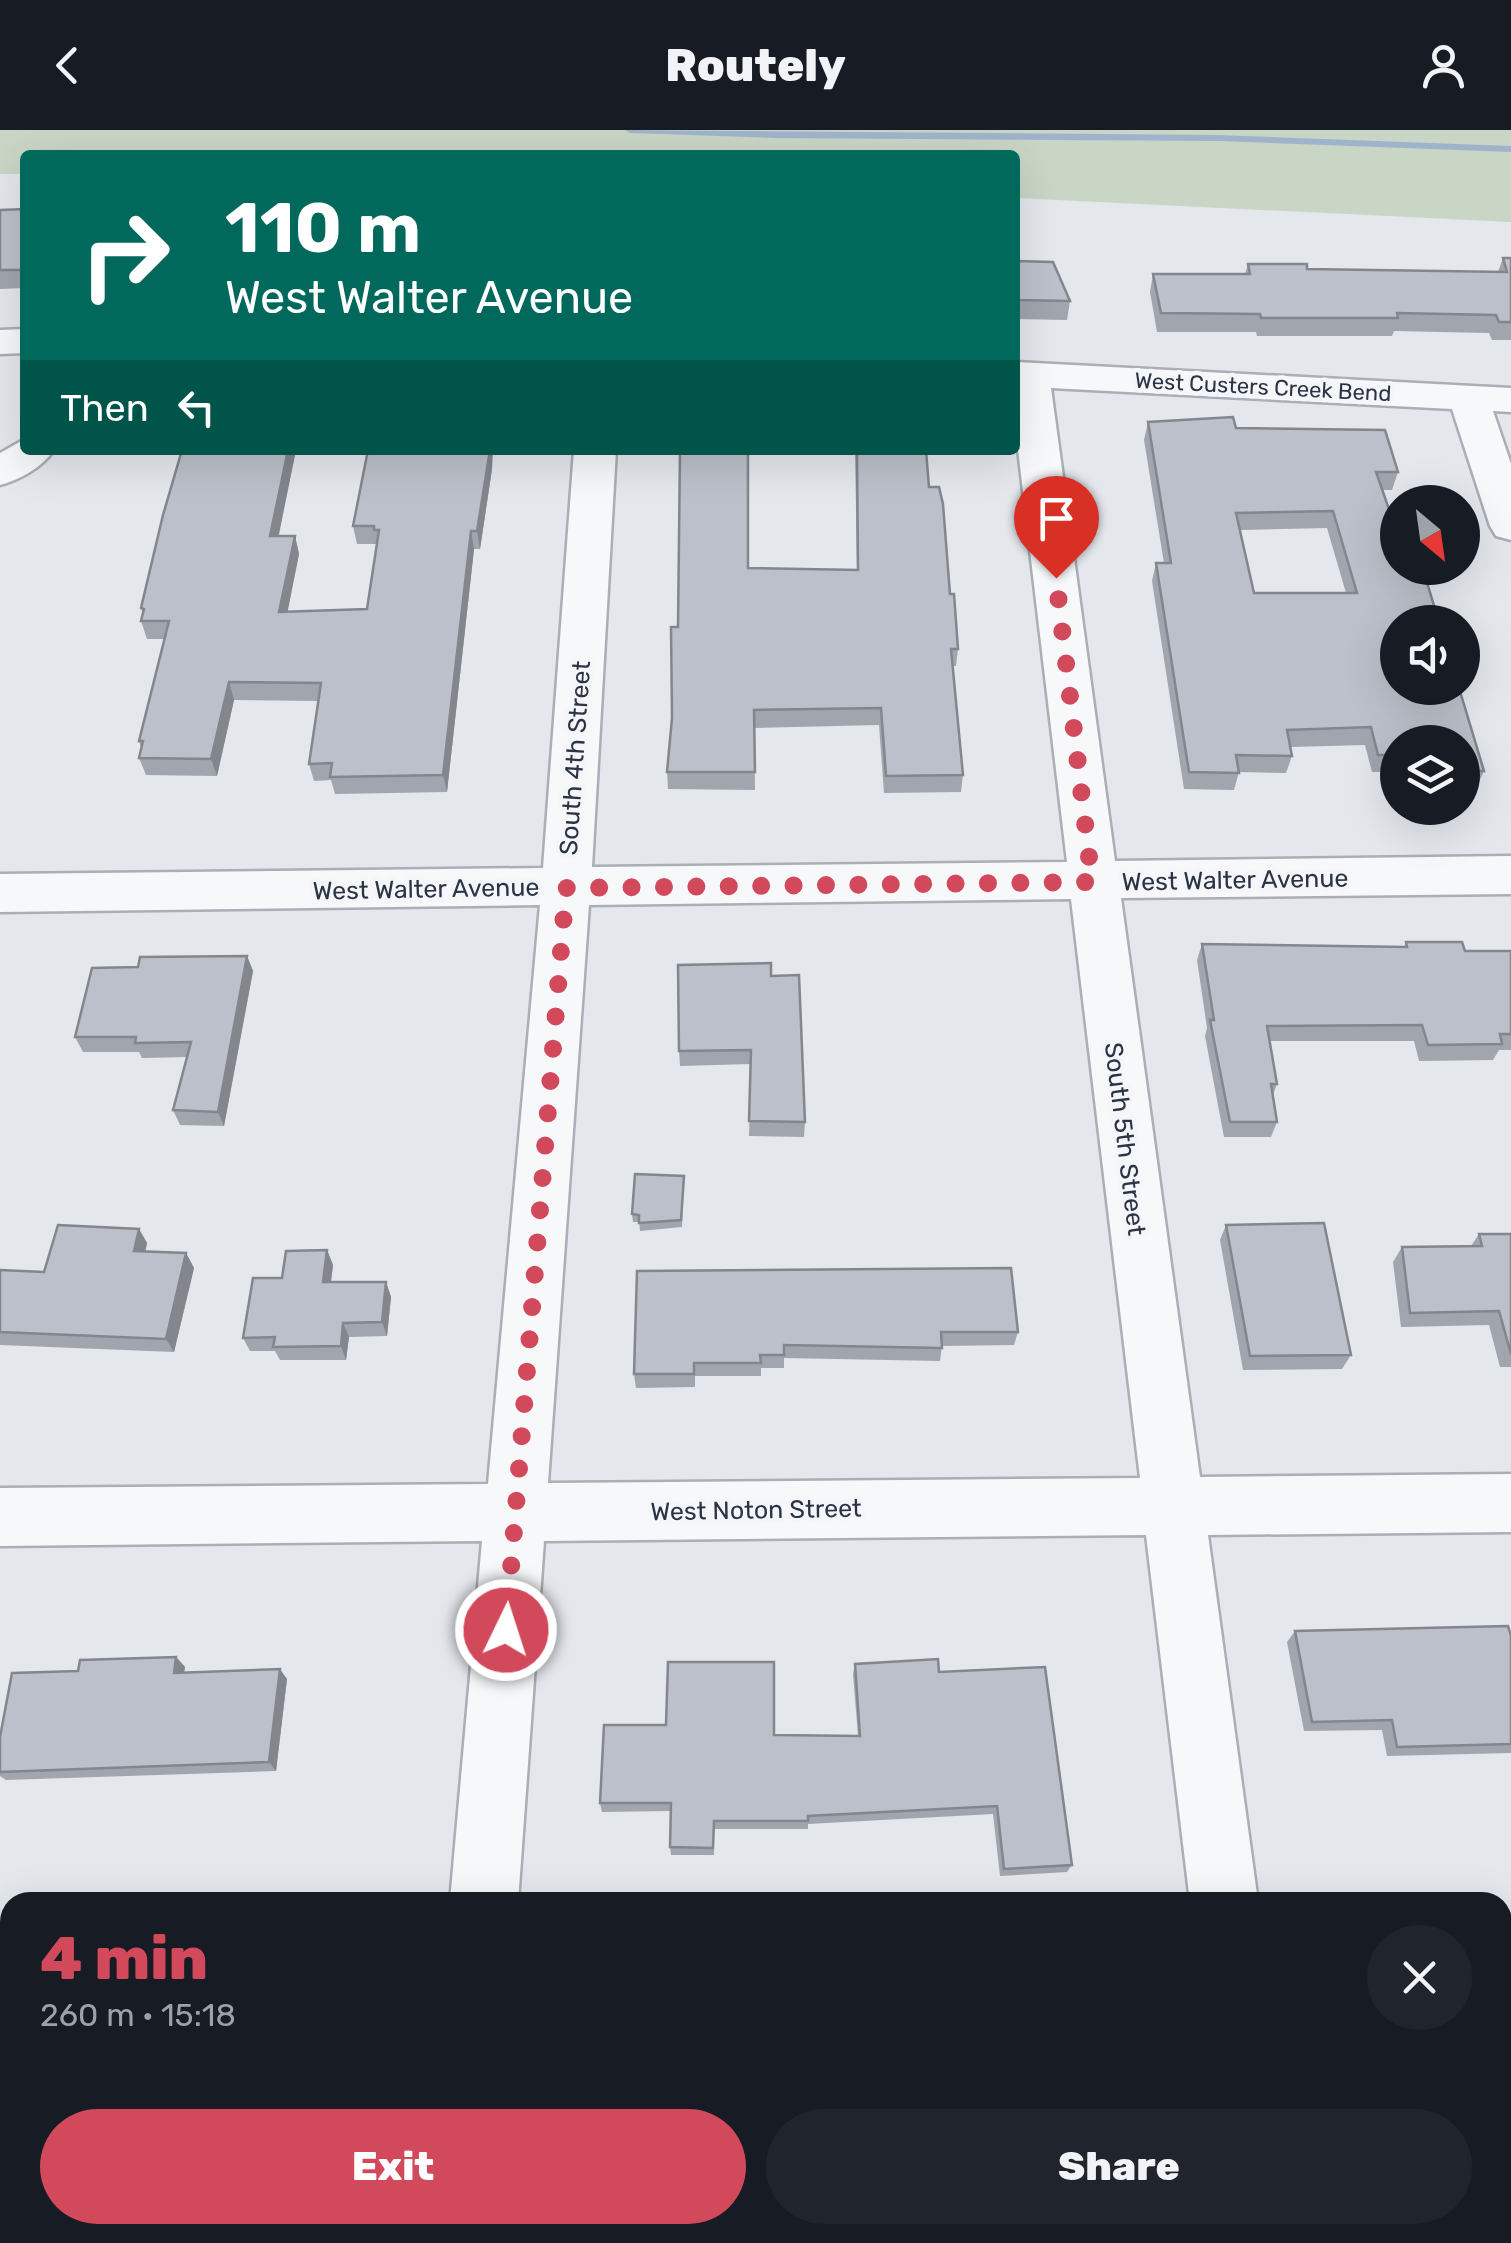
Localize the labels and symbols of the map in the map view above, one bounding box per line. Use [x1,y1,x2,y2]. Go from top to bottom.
street label: West Custers Creek Bend [1134,367,1392,407]
pin [1014,476,1099,579]
north arrow [1380,485,1480,585]
street label: South 4th Street [554,660,596,856]
street label: West Walter Avenue [1121,864,1349,896]
street label: West Walter Avenue [312,873,540,905]
street label: South 5th Street [1099,1041,1151,1237]
street label: West Noton Street [650,1494,862,1526]
position arrow [454,1578,558,1682]

